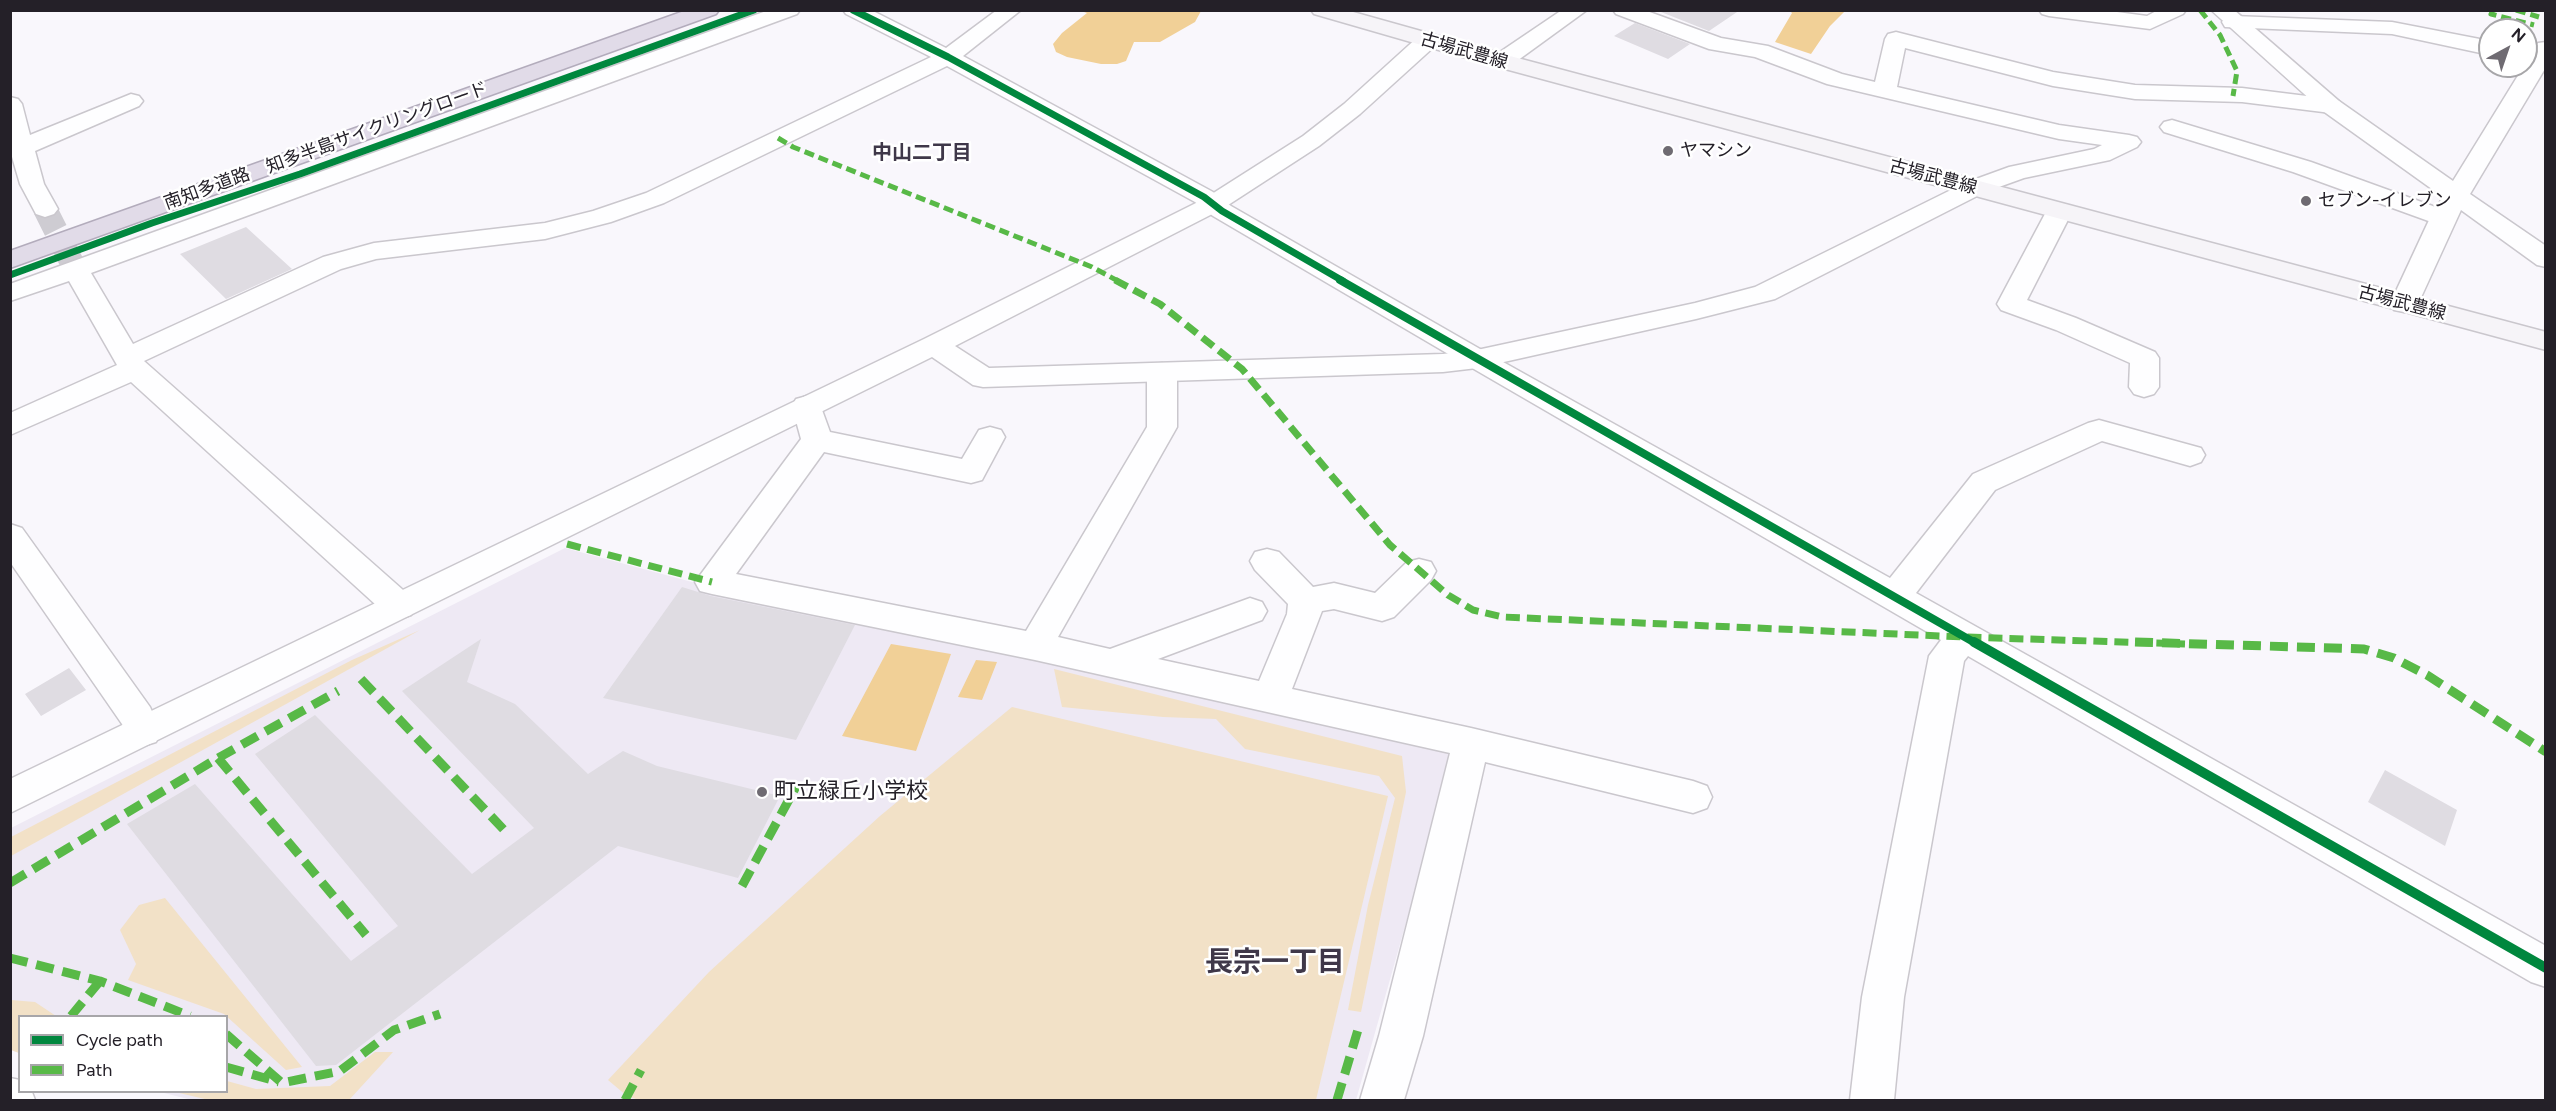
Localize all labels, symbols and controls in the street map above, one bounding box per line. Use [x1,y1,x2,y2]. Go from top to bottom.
north arrow [2478,18,2538,78]
text: N [2508,24,2529,47]
street label: 古場武豊線 [1418,28,1510,74]
street label: 知多半島サイクリングロード [263,78,491,178]
place label: ヤマシン [1680,140,1752,162]
district label: 中山二丁目 [872,141,972,165]
marker: ヤマシン [1661,144,1675,158]
street label: 古場武豊線 [1887,155,1979,199]
street label: 南知多道路 [161,163,253,215]
place label: セブン-イレブン [2318,190,2452,212]
marker: セブン-イレブン [2299,194,2313,208]
street label: 古場武豊線 [2356,281,2448,325]
place label: 町立緑丘小学校 [774,779,928,805]
marker: 町立緑丘小学校 [755,785,769,799]
district label: 長宗一丁目 [1205,946,1345,980]
legend [18,1015,228,1093]
text: Cycle path [76,1029,163,1051]
text: Path [76,1059,112,1081]

